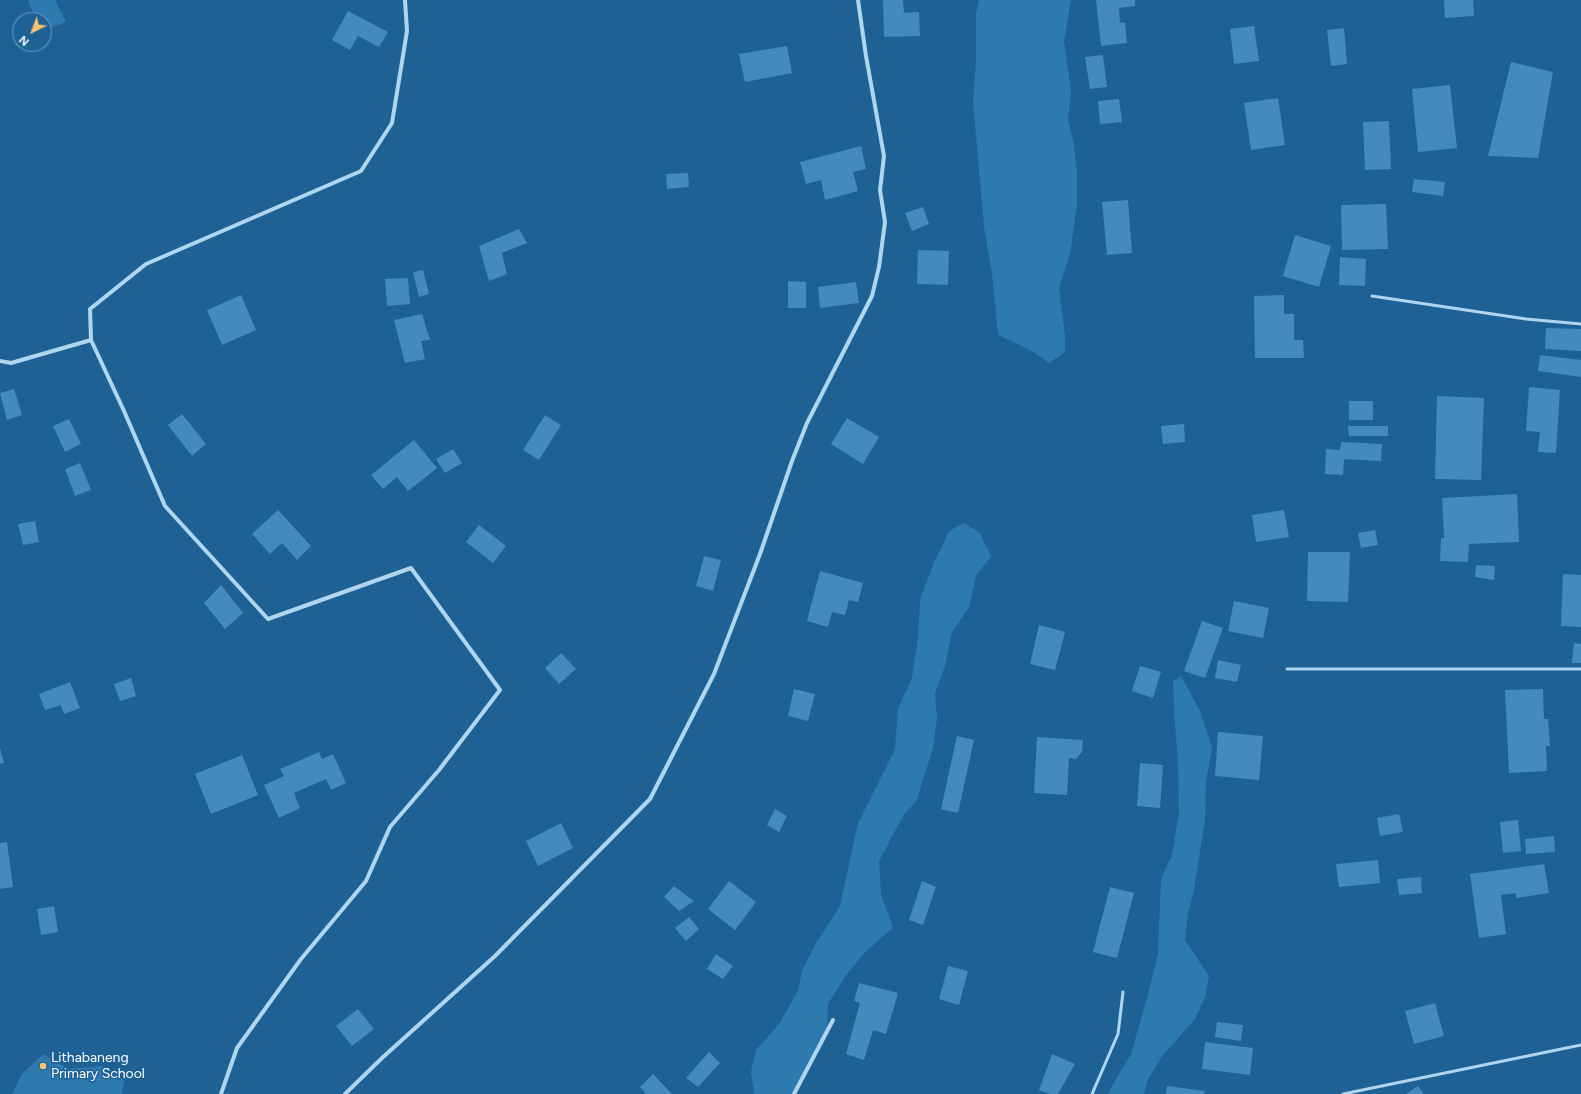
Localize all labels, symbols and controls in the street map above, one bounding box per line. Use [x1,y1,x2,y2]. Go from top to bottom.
north arrow [12,12,52,52]
text: N [17,33,32,48]
place label: Lithabaneng Primary School [51,1050,145,1082]
marker: Lithabaneng Primary School [38,1061,48,1071]

